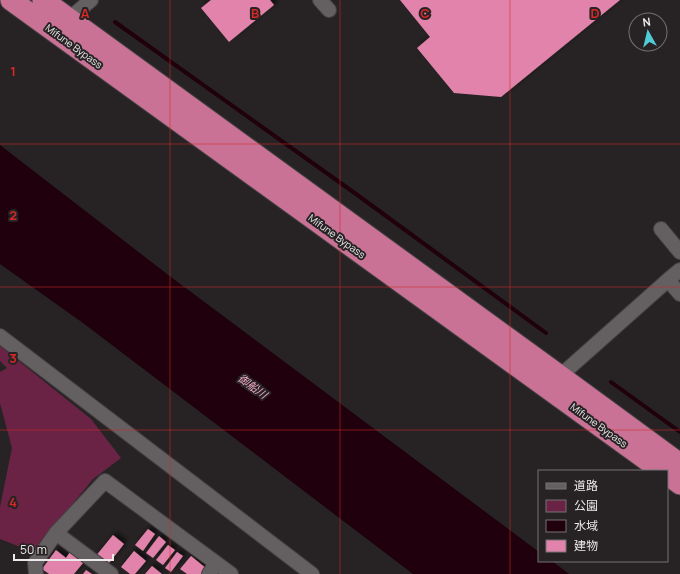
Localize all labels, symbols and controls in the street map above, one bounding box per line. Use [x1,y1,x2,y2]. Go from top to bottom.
text: A [81,4,90,22]
text: B [251,4,259,22]
text: C [420,4,430,22]
text: D [590,4,600,22]
north arrow [628,12,668,52]
text: N [642,14,652,30]
street label: Mifune Bypass [43,21,105,71]
text: 1 [10,62,16,80]
text: 2 [9,206,17,224]
street label: Mifune Bypass [306,211,368,261]
text: 3 [9,349,17,367]
water label: 御船川 [235,370,272,402]
street label: Mifune Bypass [568,400,630,450]
legend [538,470,668,562]
text: 道路 [574,477,598,494]
text: 4 [9,493,17,511]
text: 公園 [574,497,598,514]
text: 水域 [574,517,598,534]
scale bar [14,536,113,562]
text: 建物 [574,537,598,554]
text: 50 m [20,541,47,558]

